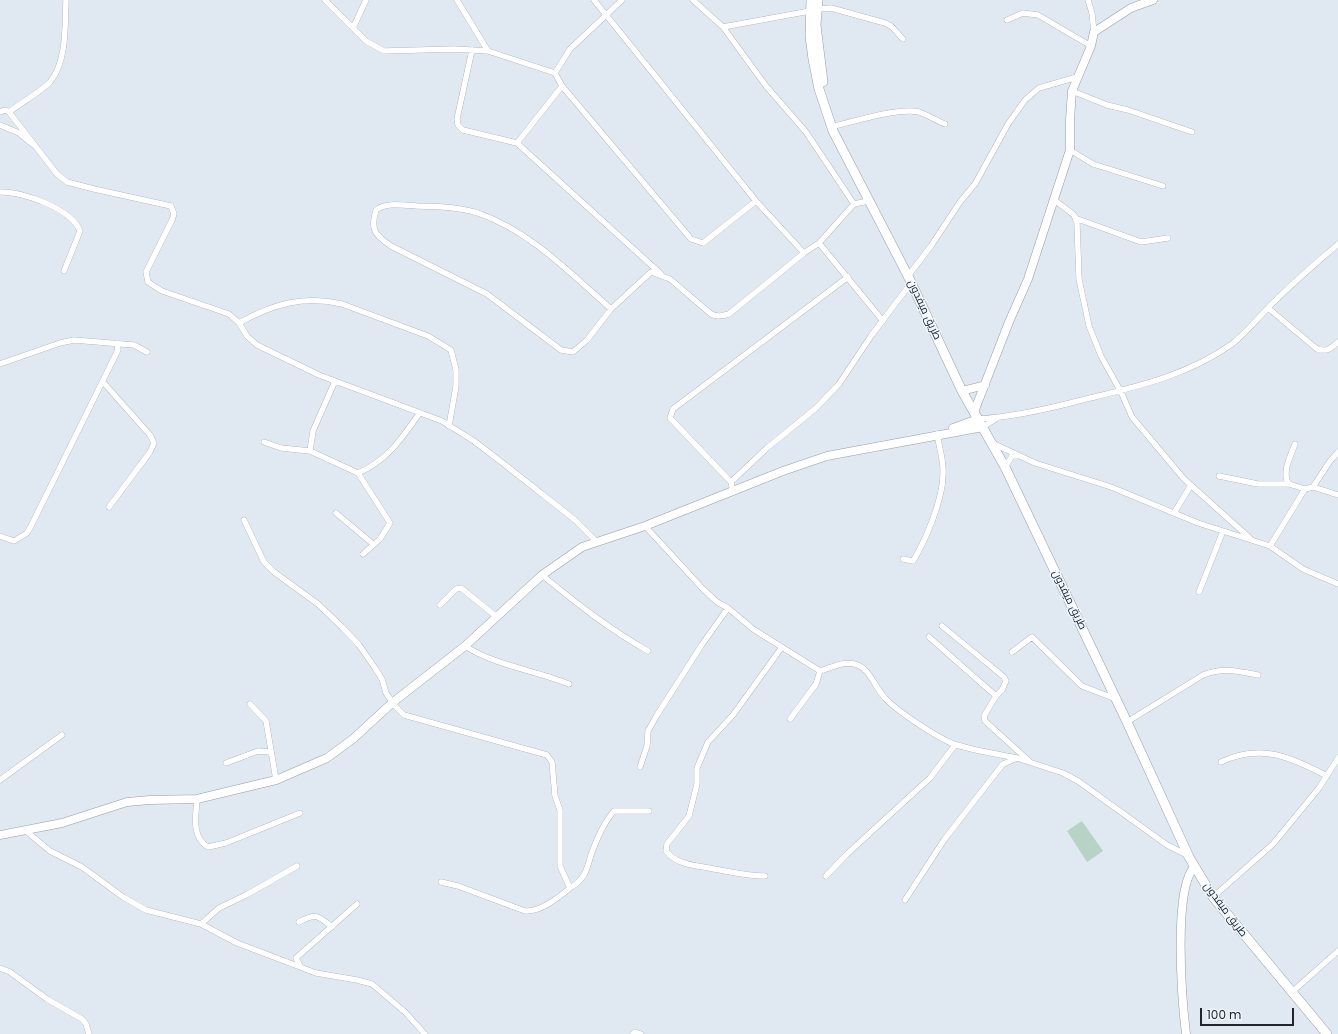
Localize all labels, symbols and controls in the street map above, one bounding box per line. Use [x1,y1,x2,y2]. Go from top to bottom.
street label: طريق ميفدون [904,278,944,342]
street label: طريق ميفدون [1049,568,1089,632]
street label: طريق ميفدون [1200,880,1250,940]
scale bar [1202,1000,1296,1026]
text: 100 m [1207,1006,1241,1023]

